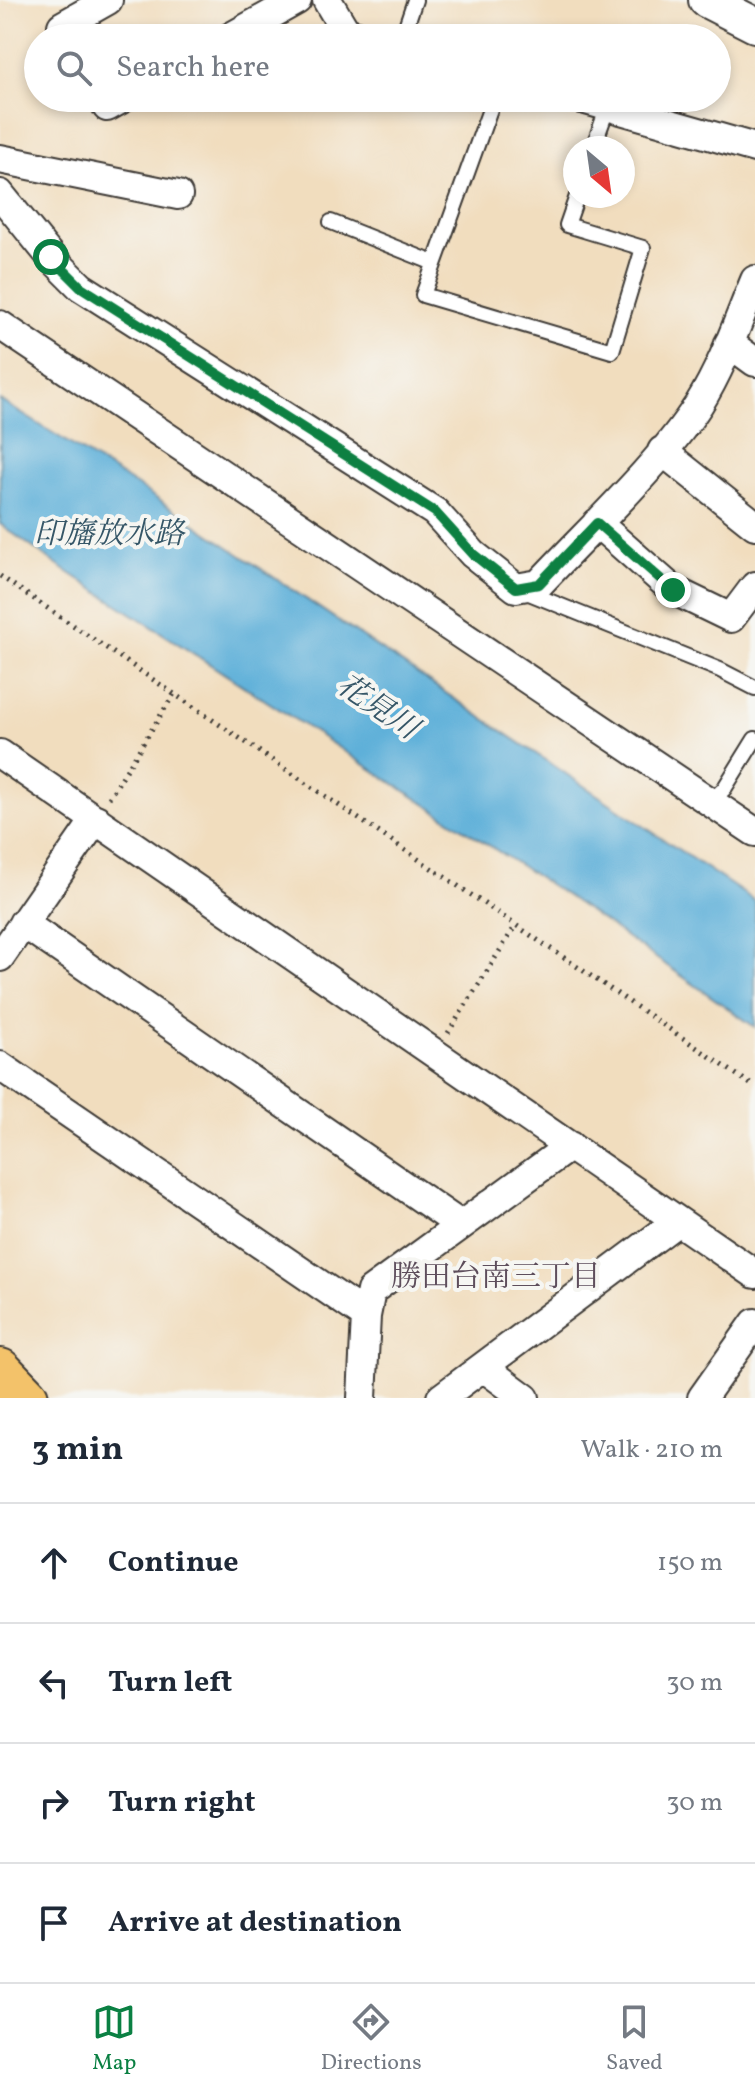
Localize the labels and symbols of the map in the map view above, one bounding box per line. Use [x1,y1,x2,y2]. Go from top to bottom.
north arrow [563,136,635,208]
route start [33,239,69,275]
water label: 印旛放水路 [34,514,186,556]
route end [655,572,691,608]
water label: 花見川 [328,665,428,752]
district label: 勝田台南三丁目 [391,1257,601,1299]

